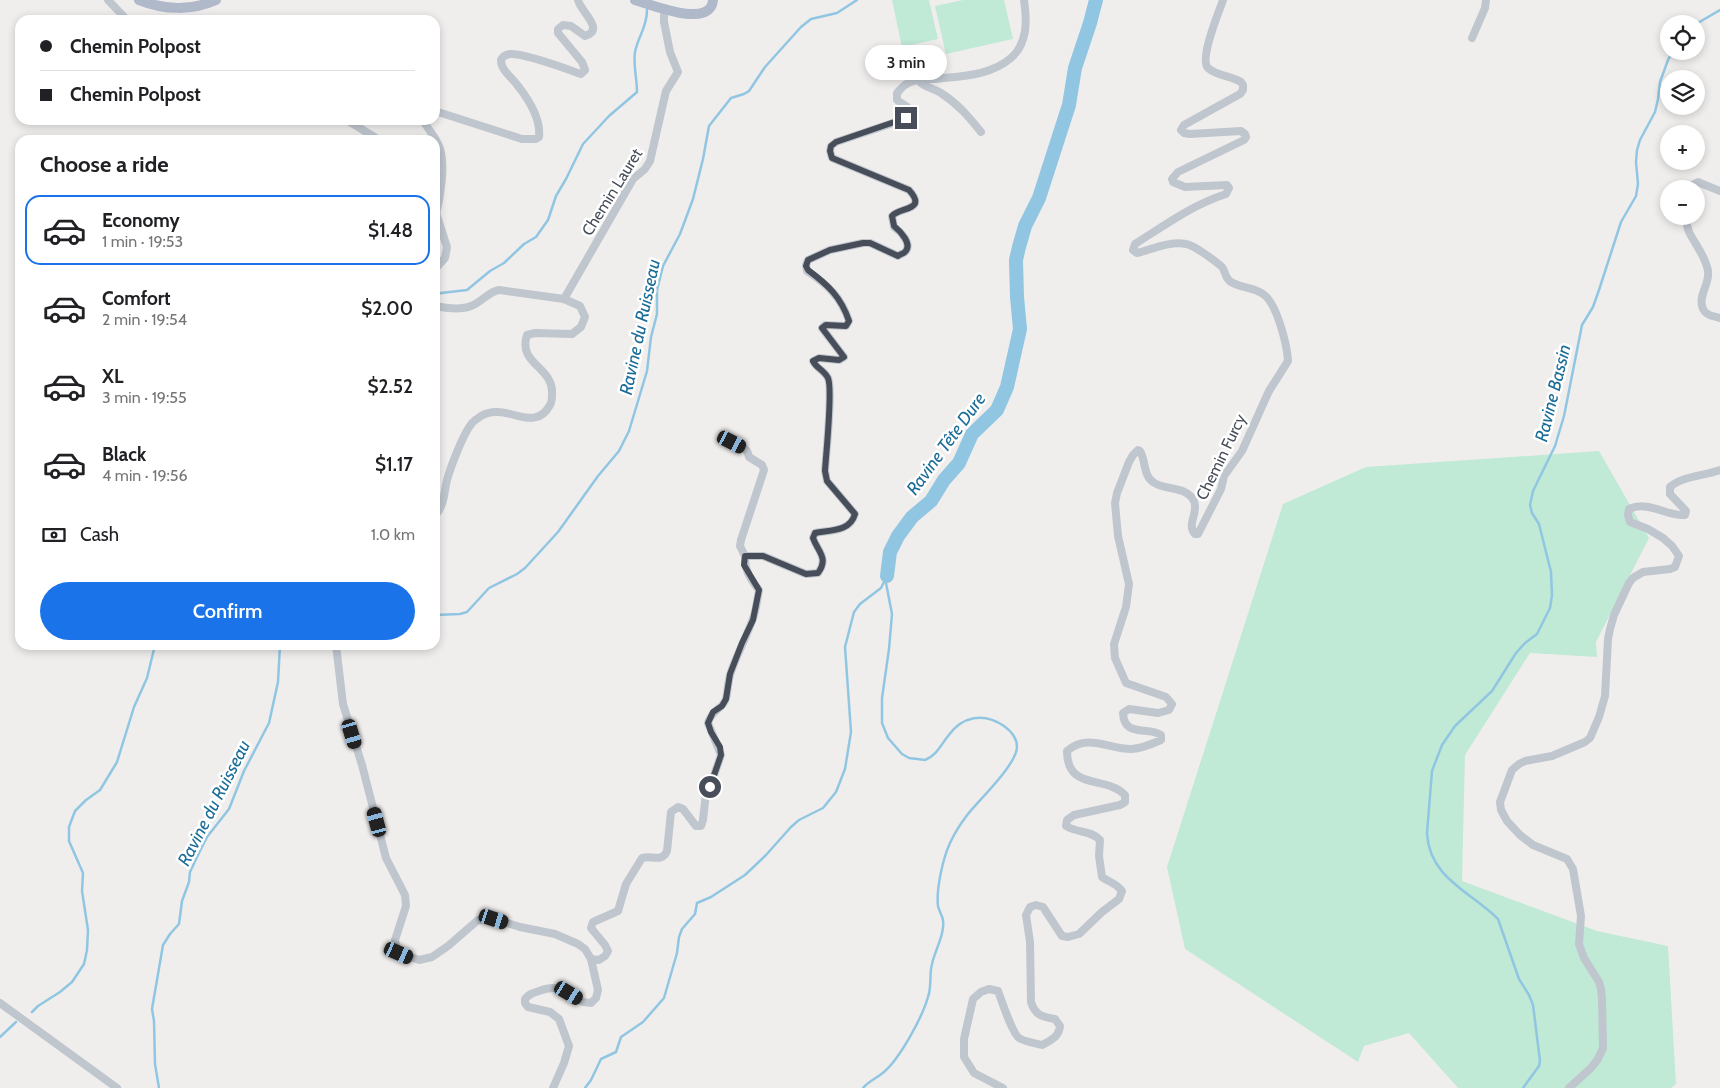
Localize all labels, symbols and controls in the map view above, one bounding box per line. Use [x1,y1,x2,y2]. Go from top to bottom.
map controls [1660,15,1705,225]
button: locate [1660,15,1705,60]
text: Chemin Polpost [70,35,201,58]
callout: 3 min [865,46,947,80]
text: 3 min [887,53,925,72]
button: layers [1660,70,1705,115]
text: Chemin Polpost [70,83,201,106]
route end [895,107,917,129]
button: + [1660,125,1705,170]
street label: Chemin Lauret [578,144,647,239]
text: Choose a ride [40,151,169,178]
button: − [1660,180,1705,225]
icon: car [42,208,87,253]
text: Economy [102,209,180,232]
text: $1.48 [368,219,413,242]
text: 1 min · 19:53 [102,232,183,251]
water label: Ravine du Ruisseau [615,257,665,397]
icon: car [42,286,87,331]
text: Comfort [102,287,171,310]
text: $2.00 [361,297,413,320]
text: 2 min · 19:54 [102,310,187,329]
water label: Ravine Bassin [1530,342,1576,444]
icon: car [42,364,87,409]
text: XL [102,365,123,388]
text: $2.52 [368,375,413,398]
text: 3 min · 19:55 [102,388,187,407]
water label: Ravine Tête Dure [902,389,990,499]
street label: Chemin Furcy [1192,411,1250,503]
car [715,429,748,455]
icon: car [42,442,87,487]
text: Black [102,443,146,466]
text: $1.17 [375,453,413,476]
text: 4 min · 19:56 [102,466,188,485]
icon: cash [40,521,68,549]
text: Cash [80,523,119,546]
text: 1.0 km [371,525,415,544]
button: Confirm [40,582,415,640]
car [340,717,363,751]
water label: Ravine du Ruisseau [173,736,255,869]
route start [699,776,721,798]
car [365,806,388,838]
car [477,907,510,931]
car [382,940,415,966]
car [552,979,585,1007]

